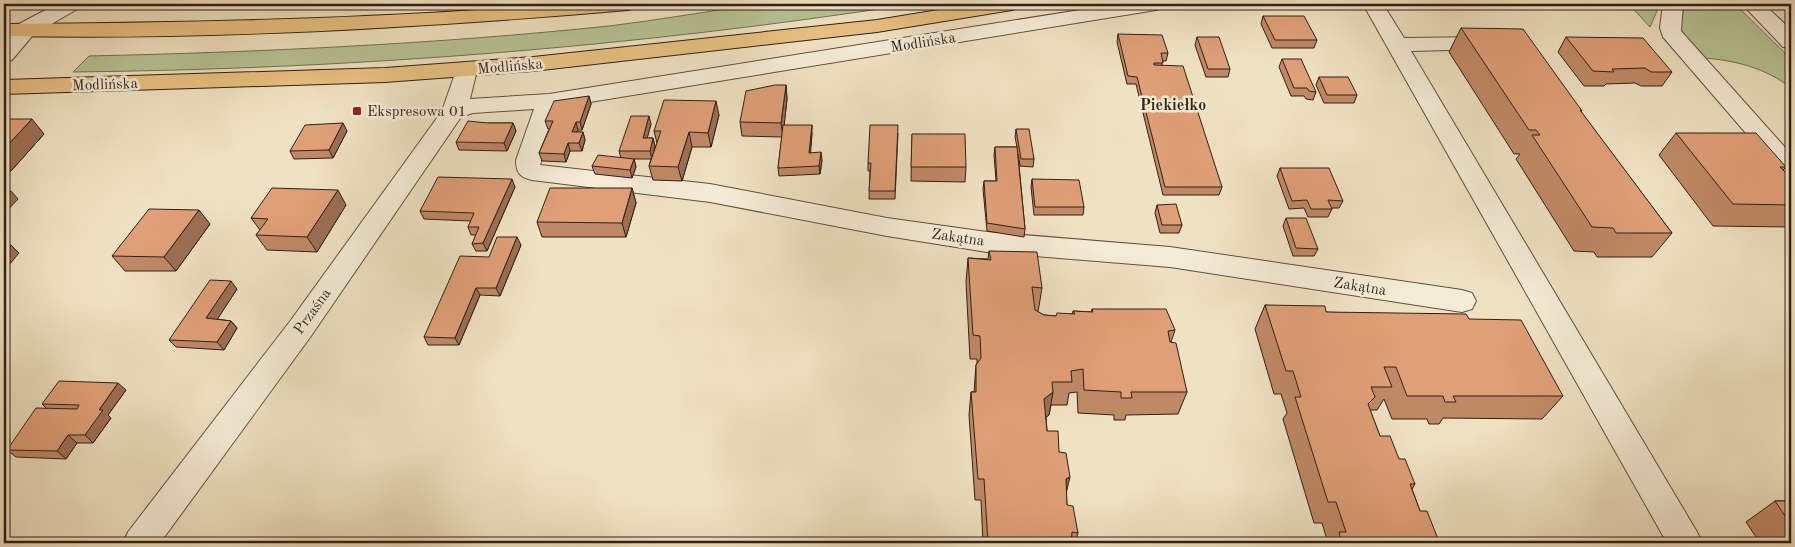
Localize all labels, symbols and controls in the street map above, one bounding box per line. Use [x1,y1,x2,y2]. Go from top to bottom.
street label: Modlińska [890,31,957,56]
street label: Modlińska [477,57,544,78]
street label: Modlińska [72,77,139,94]
district label: Piekiełko [1140,98,1206,114]
marker: Ekspresowa 01 [351,105,363,117]
place label: Ekspresowa 01 [367,105,466,120]
street label: Zakątna [930,227,986,250]
street label: Zakątna [1332,276,1388,299]
street label: Przaśna [292,286,335,337]

